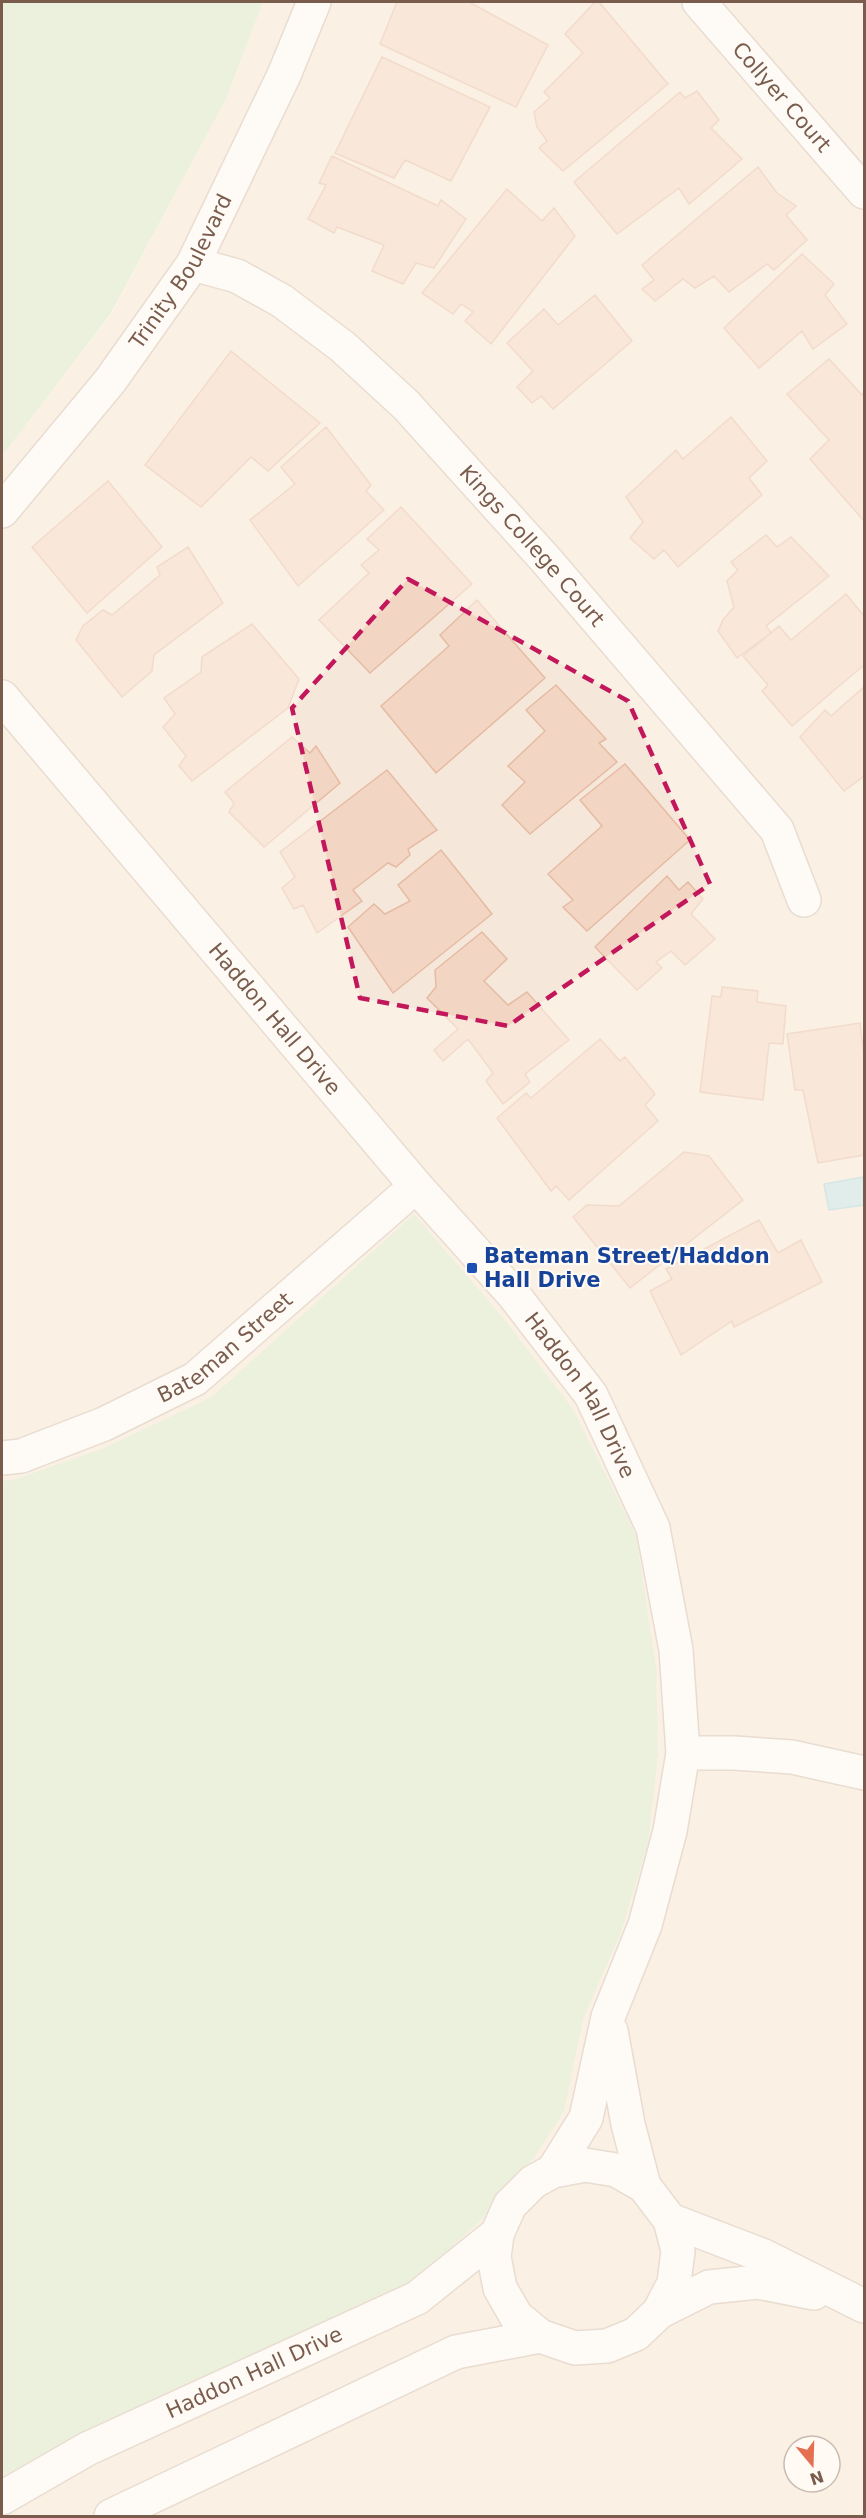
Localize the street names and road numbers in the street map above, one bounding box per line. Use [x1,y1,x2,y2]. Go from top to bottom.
street label: Collyer Court [727,37,836,157]
street label: Trinity Boulevard [124,190,237,354]
street label: Kings College Court [454,460,609,631]
street label: Haddon Hall Drive [204,938,346,1100]
street label: Bateman Street [153,1288,297,1408]
street label: Haddon Hall Drive [520,1308,640,1482]
street label: Haddon Hall Drive [162,2322,346,2423]

